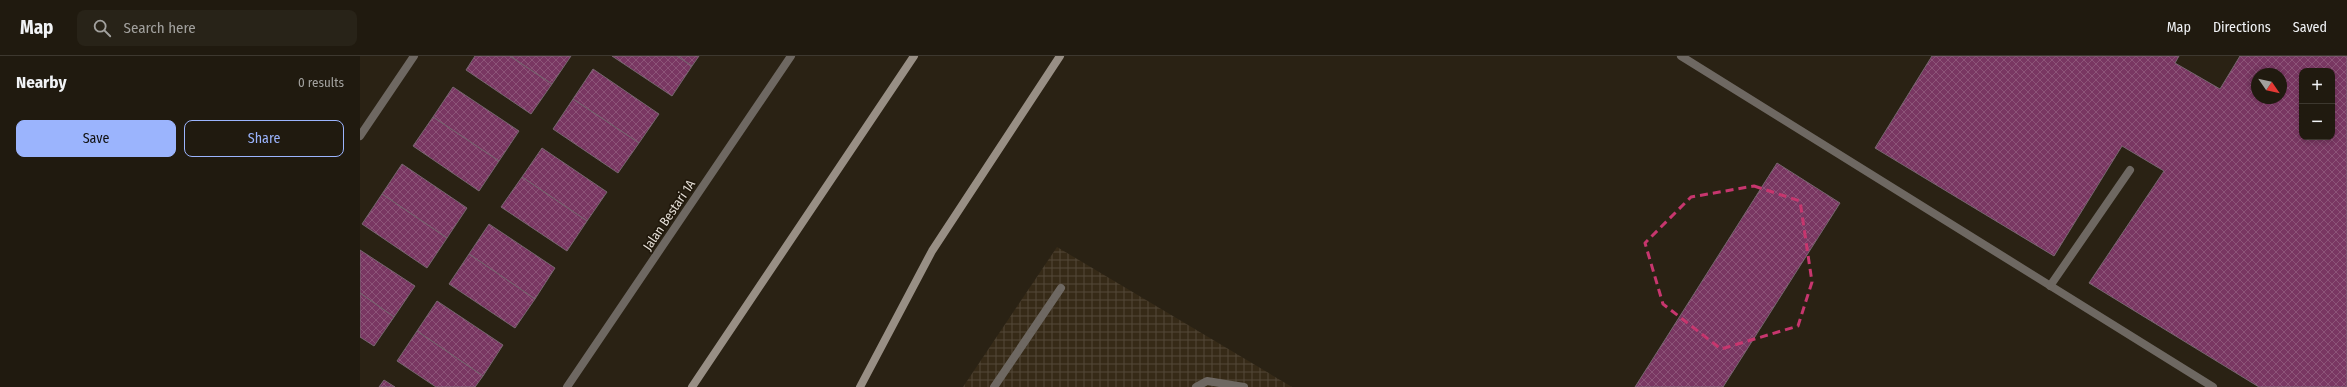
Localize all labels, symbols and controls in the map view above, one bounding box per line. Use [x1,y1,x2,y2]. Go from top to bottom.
search box [77,10,357,46]
text: Map [20,16,53,39]
icon: search [91,17,113,39]
text: Search here [123,19,196,37]
text: Map [2167,19,2191,36]
text: Directions [2213,19,2271,36]
text: Saved [2293,19,2327,36]
north arrow [2251,68,2287,104]
map controls [2299,68,2335,140]
button: + [2299,68,2335,104]
text: Nearby [16,72,67,93]
text: 0 results [298,75,344,90]
button: − [2299,104,2335,140]
button: Save [16,120,176,157]
button: Share [184,120,344,157]
street label: Jalan Bestari 1A [640,177,698,253]

